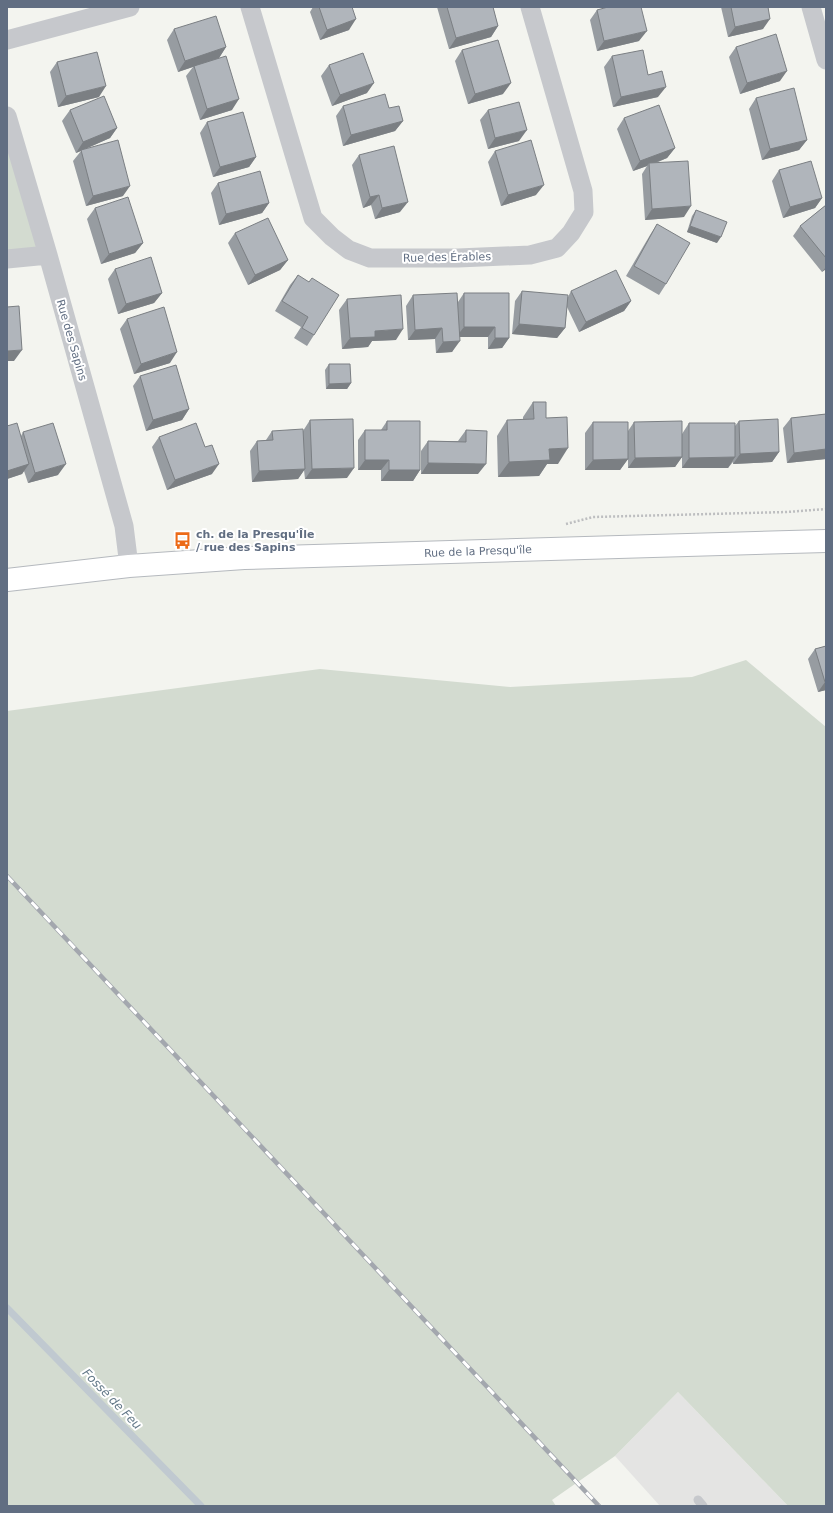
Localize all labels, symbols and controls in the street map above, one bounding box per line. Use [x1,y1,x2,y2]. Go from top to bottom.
street label: Rue des Érables [403,250,491,265]
street label: Rue des Sapins [54,298,89,382]
place label: ch. de la Presqu'Île / rue des Sapins [196,528,314,554]
bus stop icon: ch. de la Presqu'Île / rue des Sapins [173,530,193,550]
street label: Rue de la Presqu'île [424,543,532,560]
water label: Fossé de Feu [80,1366,145,1432]

